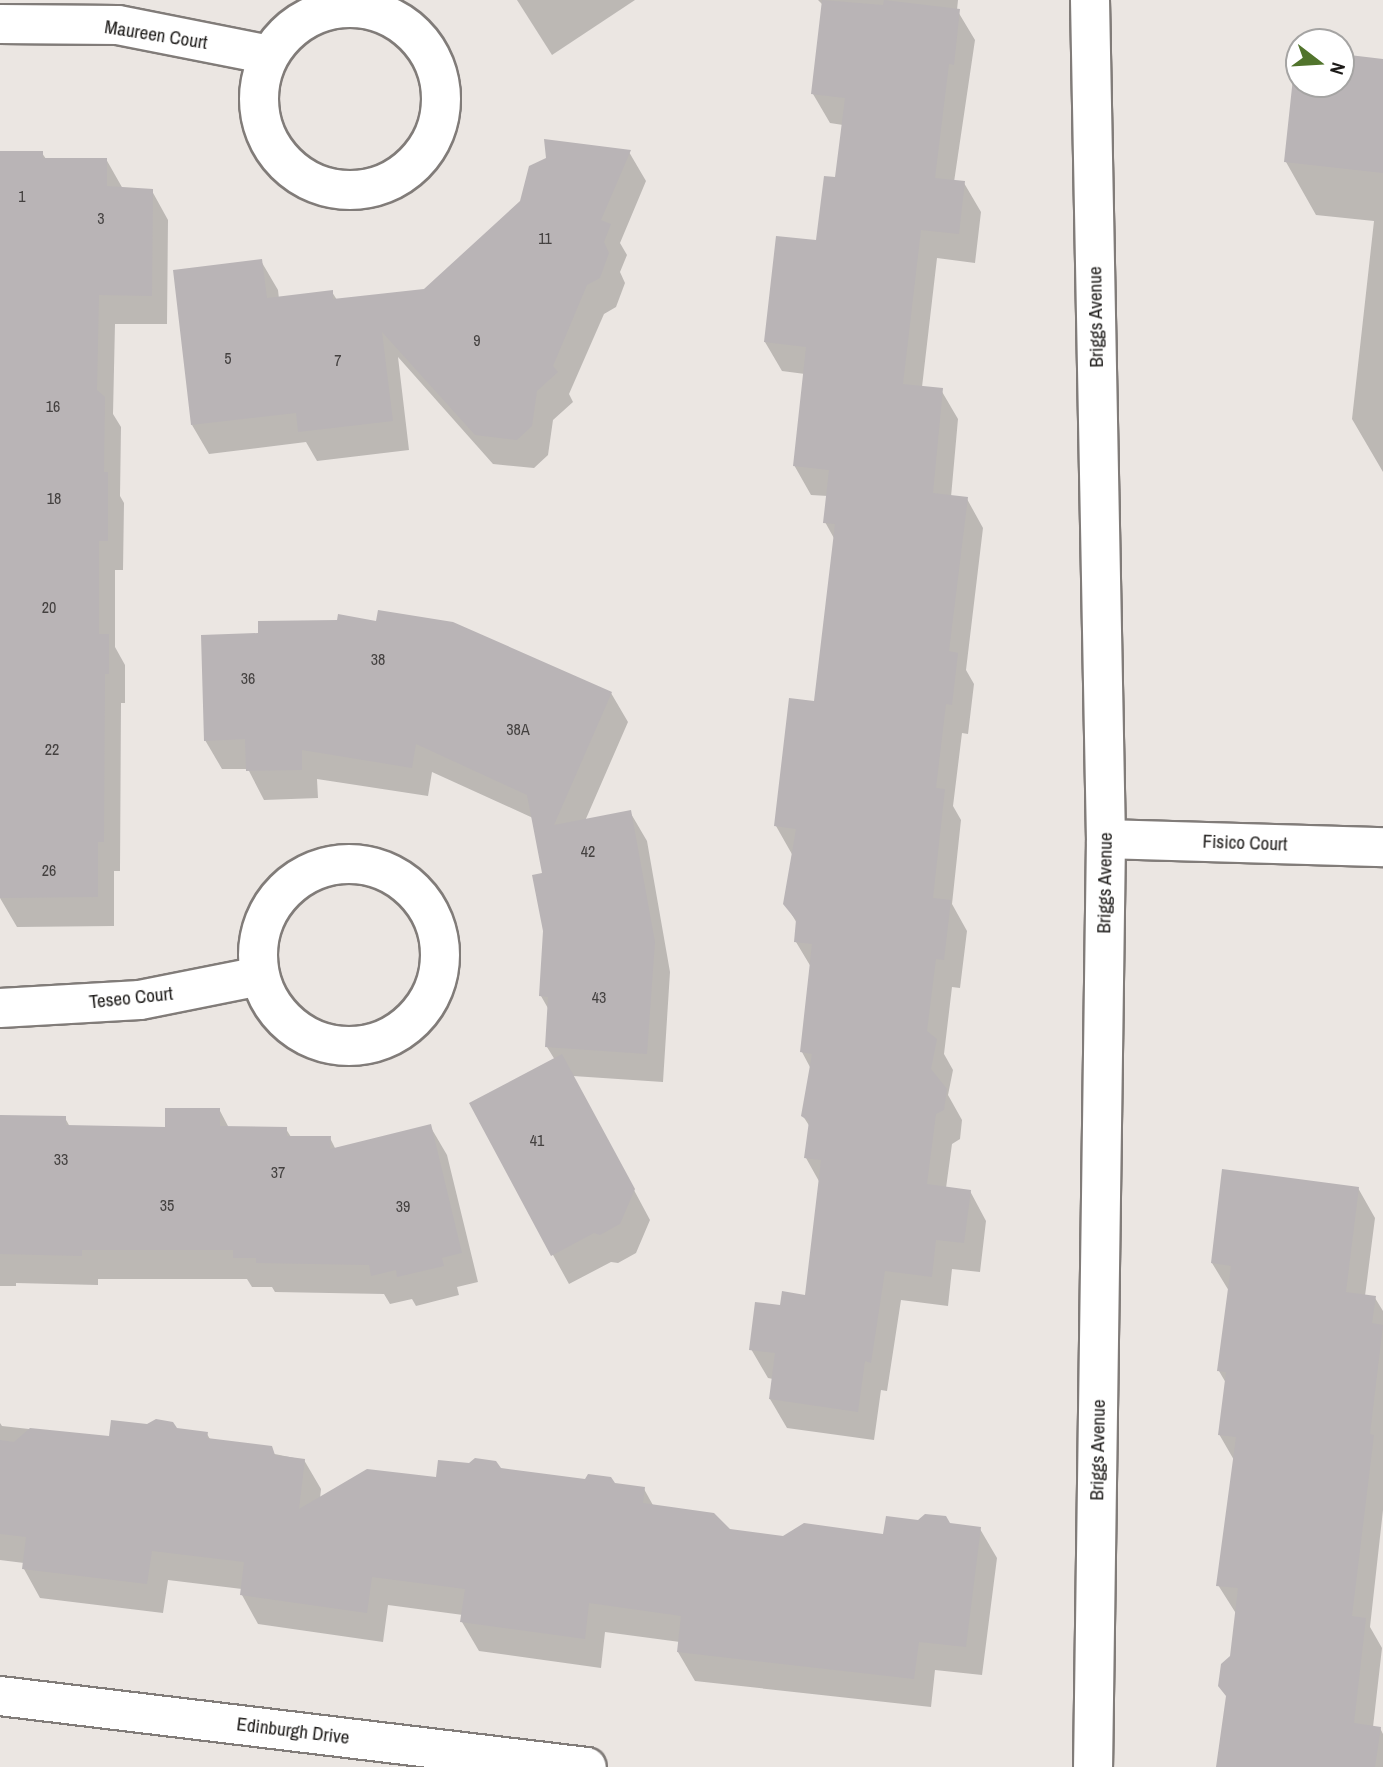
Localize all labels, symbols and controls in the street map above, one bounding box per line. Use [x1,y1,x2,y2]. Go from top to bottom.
street label: Maureen Court [103,16,209,54]
north arrow [1285,28,1355,98]
text: N [1324,59,1352,78]
house number: 1 [18,186,26,206]
house number: 3 [97,208,105,228]
house number: 11 [538,228,552,248]
street label: Briggs Avenue [1084,266,1108,368]
house number: 9 [473,330,481,350]
house number: 5 [224,348,232,368]
house number: 7 [334,350,342,370]
house number: 16 [46,396,60,416]
house number: 18 [47,488,61,508]
house number: 20 [42,597,56,617]
house number: 38 [371,649,385,669]
house number: 36 [241,668,255,688]
house number: 38A [506,719,530,739]
house number: 22 [45,739,59,759]
street label: Fisico Court [1202,830,1288,856]
street label: Briggs Avenue [1093,832,1117,934]
house number: 42 [581,841,595,861]
house number: 26 [42,860,56,880]
street label: Teseo Court [88,982,174,1014]
house number: 43 [592,987,606,1007]
house number: 41 [530,1130,544,1150]
house number: 33 [54,1149,68,1169]
house number: 37 [271,1162,285,1182]
house number: 35 [160,1195,174,1215]
house number: 39 [396,1196,410,1216]
street label: Briggs Avenue [1086,1399,1110,1501]
street label: Edinburgh Drive [235,1713,351,1749]

